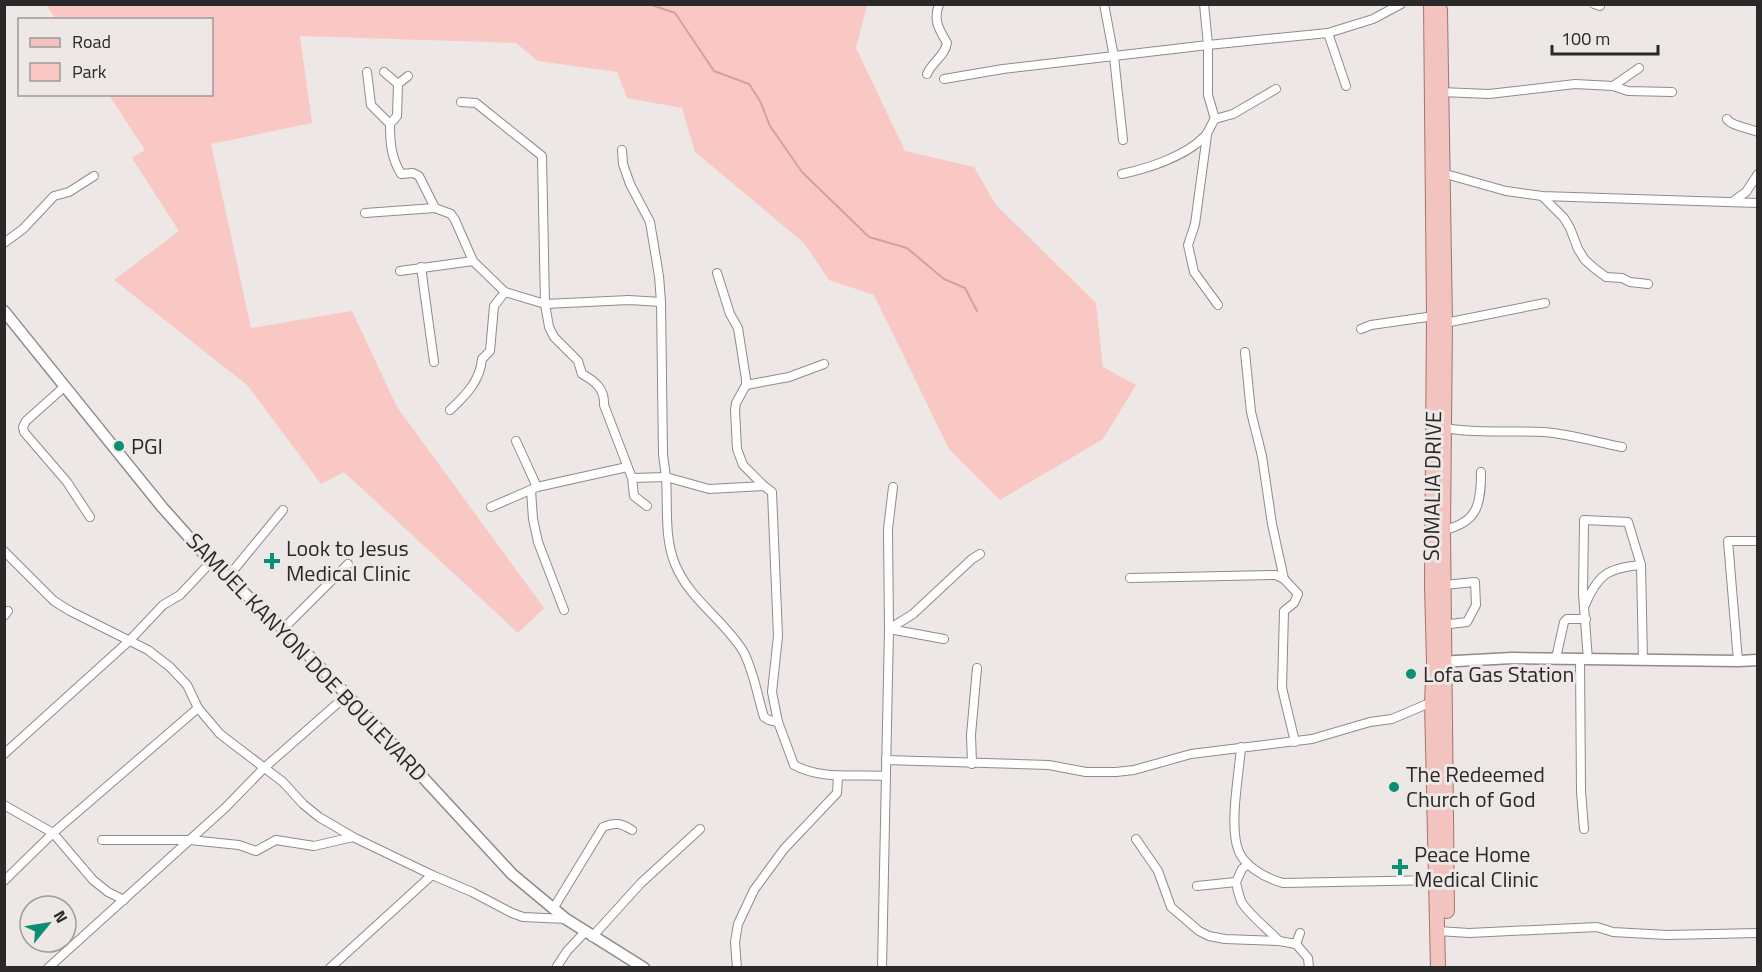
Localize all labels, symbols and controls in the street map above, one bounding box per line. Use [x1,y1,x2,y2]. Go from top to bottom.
legend [18,18,213,96]
scale bar [1552,18,1658,56]
text: 100 m [1561,25,1610,52]
text: Road [72,28,111,55]
text: Park [72,58,107,85]
street label: SOMALIA DRIVE [1414,411,1450,561]
place label: PGI [131,429,163,463]
marker: PGI [112,439,126,453]
street label: SAMUEL KANYON DOE BOULEVARD [179,525,435,789]
place label: Look to Jesus Medical Clinic [286,531,411,590]
marker: Look to Jesus Medical Clinic [263,552,281,570]
place label: Lofa Gas Station [1423,657,1574,691]
marker: Lofa Gas Station [1404,667,1418,681]
place label: The Redeemed Church of God [1406,757,1545,816]
marker: The Redeemed Church of God [1387,780,1401,794]
place label: Peace Home Medical Clinic [1414,837,1539,896]
marker: Peace Home Medical Clinic [1391,858,1409,876]
north arrow [18,894,78,954]
text: N [48,906,74,927]

